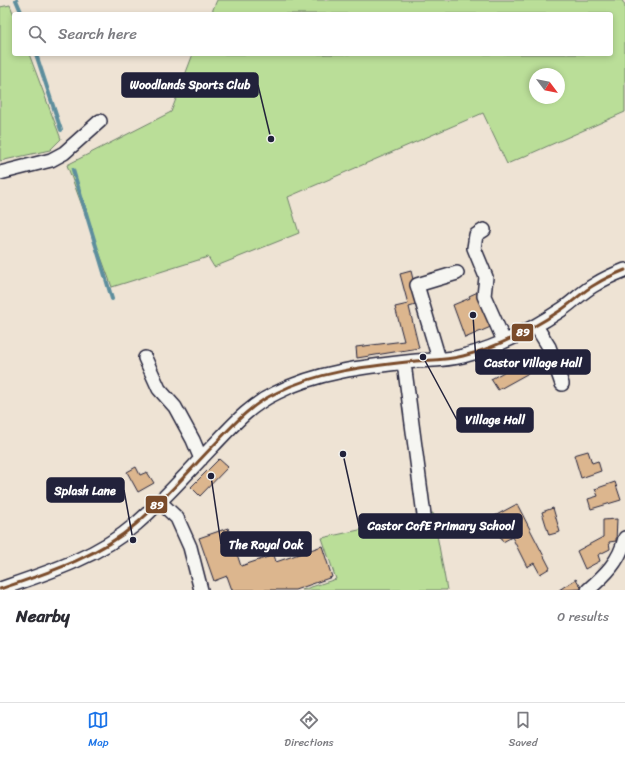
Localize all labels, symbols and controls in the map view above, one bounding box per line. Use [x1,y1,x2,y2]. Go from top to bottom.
search box [12,12,613,56]
text: Search here [58,21,137,47]
icon: search [26,23,48,45]
north arrow [529,68,565,104]
callout: Woodlands Sports Club [122,73,258,97]
text: Woodlands Sports Club [130,74,251,96]
line badge: 89 [511,323,534,342]
text: 89 [515,323,530,342]
callout: Castor Village Hall [476,350,590,374]
text: Castor Village Hall [483,352,582,374]
callout: Village Hall [457,408,533,432]
text: Village Hall [465,409,525,431]
callout: Splash Lane [47,478,124,502]
text: Splash Lane [53,480,116,502]
line badge: 89 [145,495,168,514]
text: 89 [149,496,164,515]
callout: Castor CofE Primary School [359,514,522,538]
text: Castor CofE Primary School [366,515,515,537]
callout: The Royal Oak [221,532,311,556]
text: The Royal Oak [229,534,304,556]
text: Nearby [16,601,70,631]
text: 0 results [557,605,609,628]
tab: Map [87,709,109,752]
tab: Directions [284,709,334,752]
tab: Saved [509,709,538,752]

